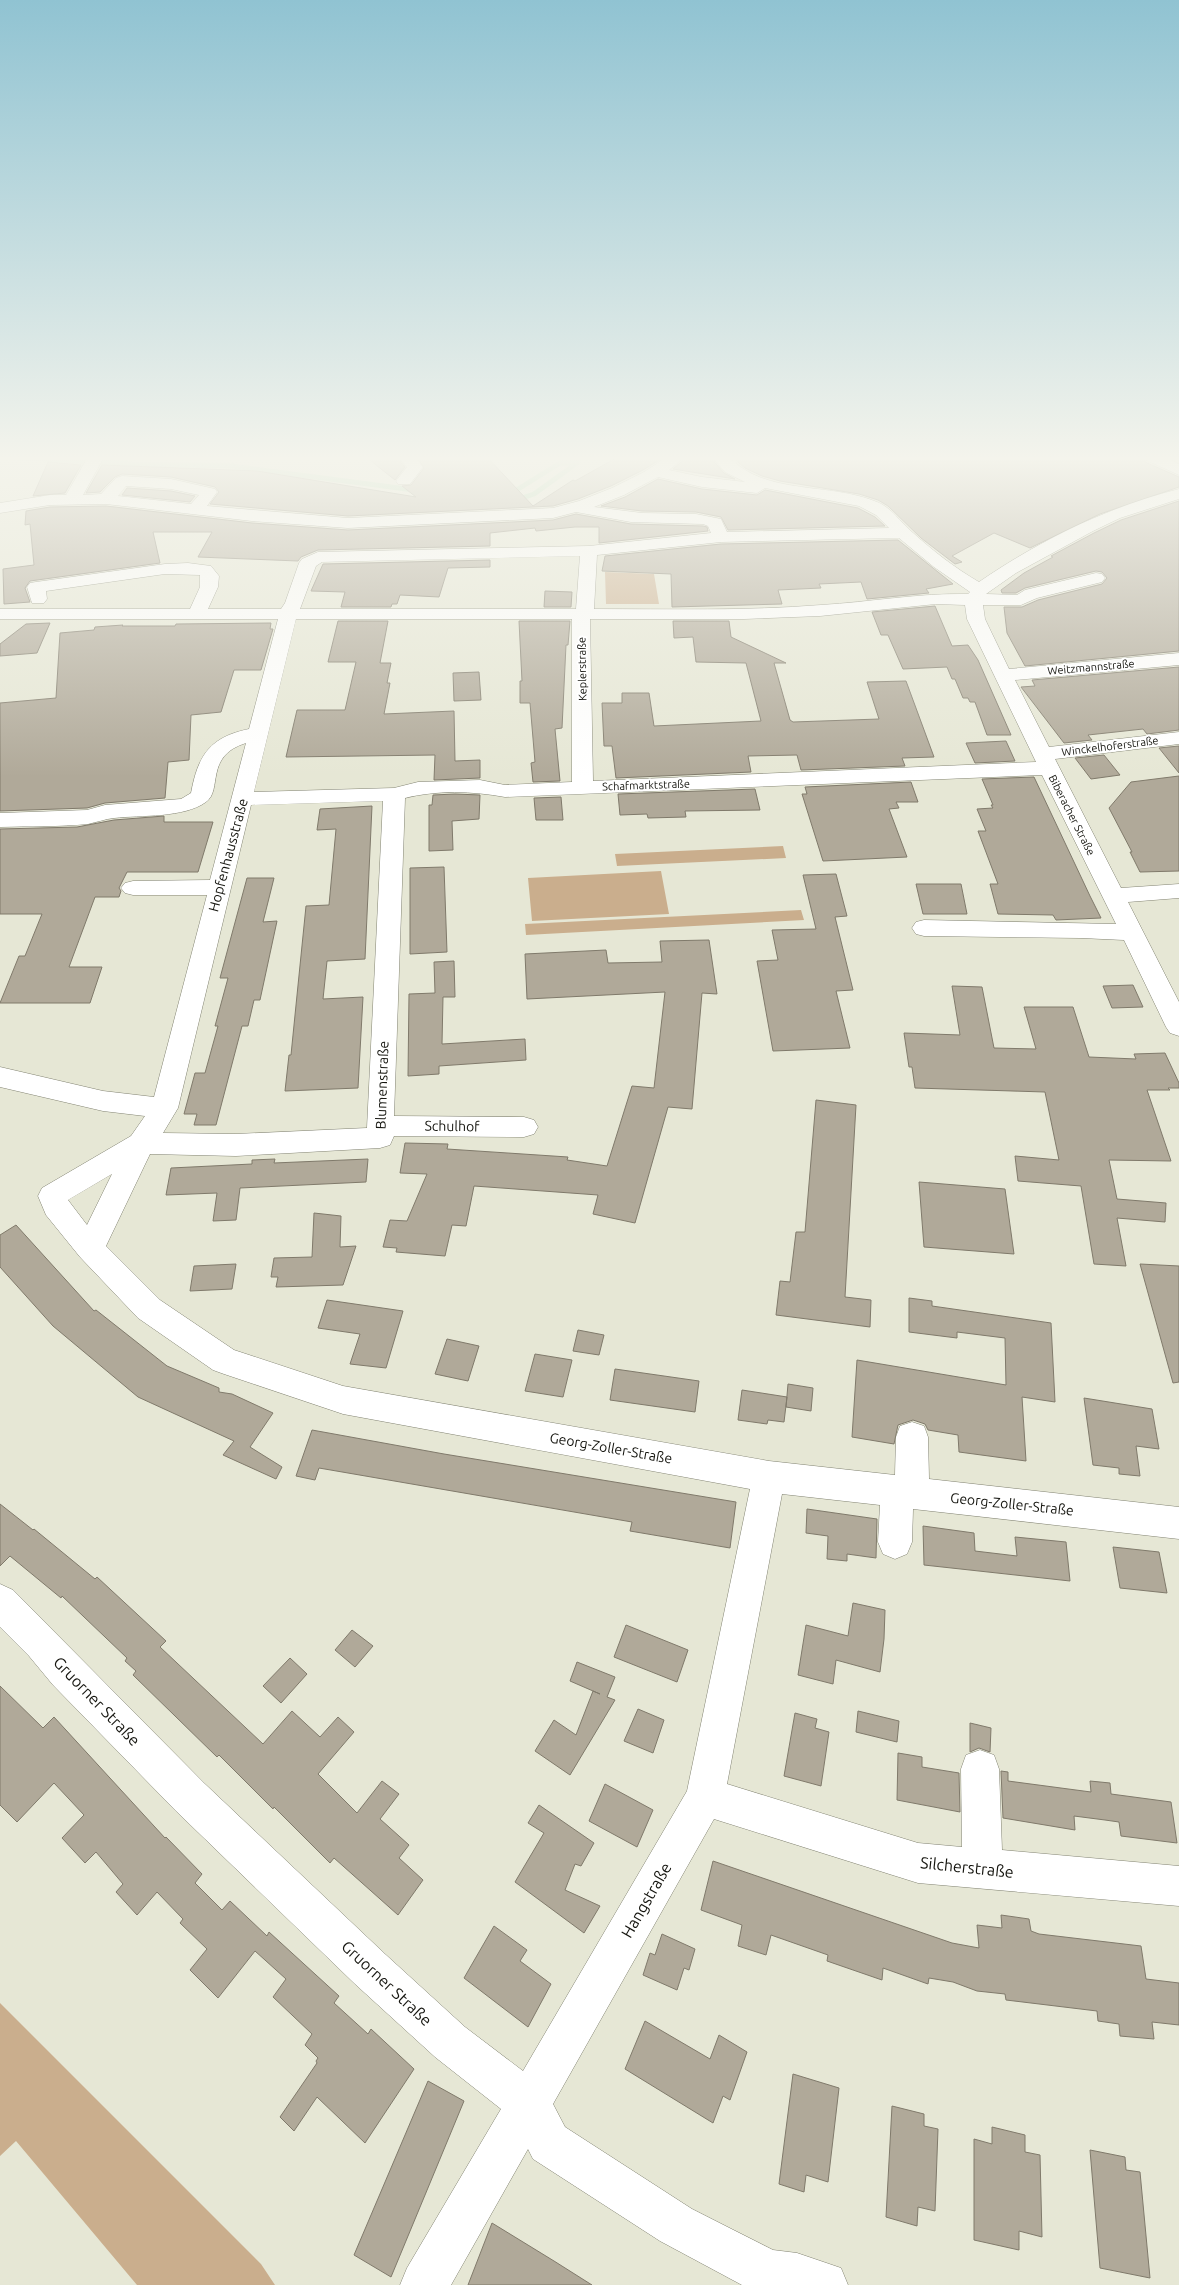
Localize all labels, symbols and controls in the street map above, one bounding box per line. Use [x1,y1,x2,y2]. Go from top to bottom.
street label: Keplerstraße [575,637,589,701]
street label: Weitzmannstraße [1047,657,1135,677]
street label: Winckelhoferstraße [1061,734,1159,758]
street label: Biberacher Straße [1047,773,1097,857]
street label: Schafmarktstraße [602,777,690,793]
street label: Hopfenhausstraße [205,797,251,913]
street label: Blumenstraße [372,1040,392,1130]
street label: Schulhof [424,1118,480,1134]
street label: Georg-Zoller-Straße [548,1429,674,1467]
street label: Georg-Zoller-Straße [949,1490,1075,1518]
street label: Gruorner Straße [50,1653,144,1749]
street label: Silcherstraße [919,1853,1015,1881]
street label: Hangstraße [617,1859,675,1941]
street label: Gruorner Straße [338,1937,436,2029]

